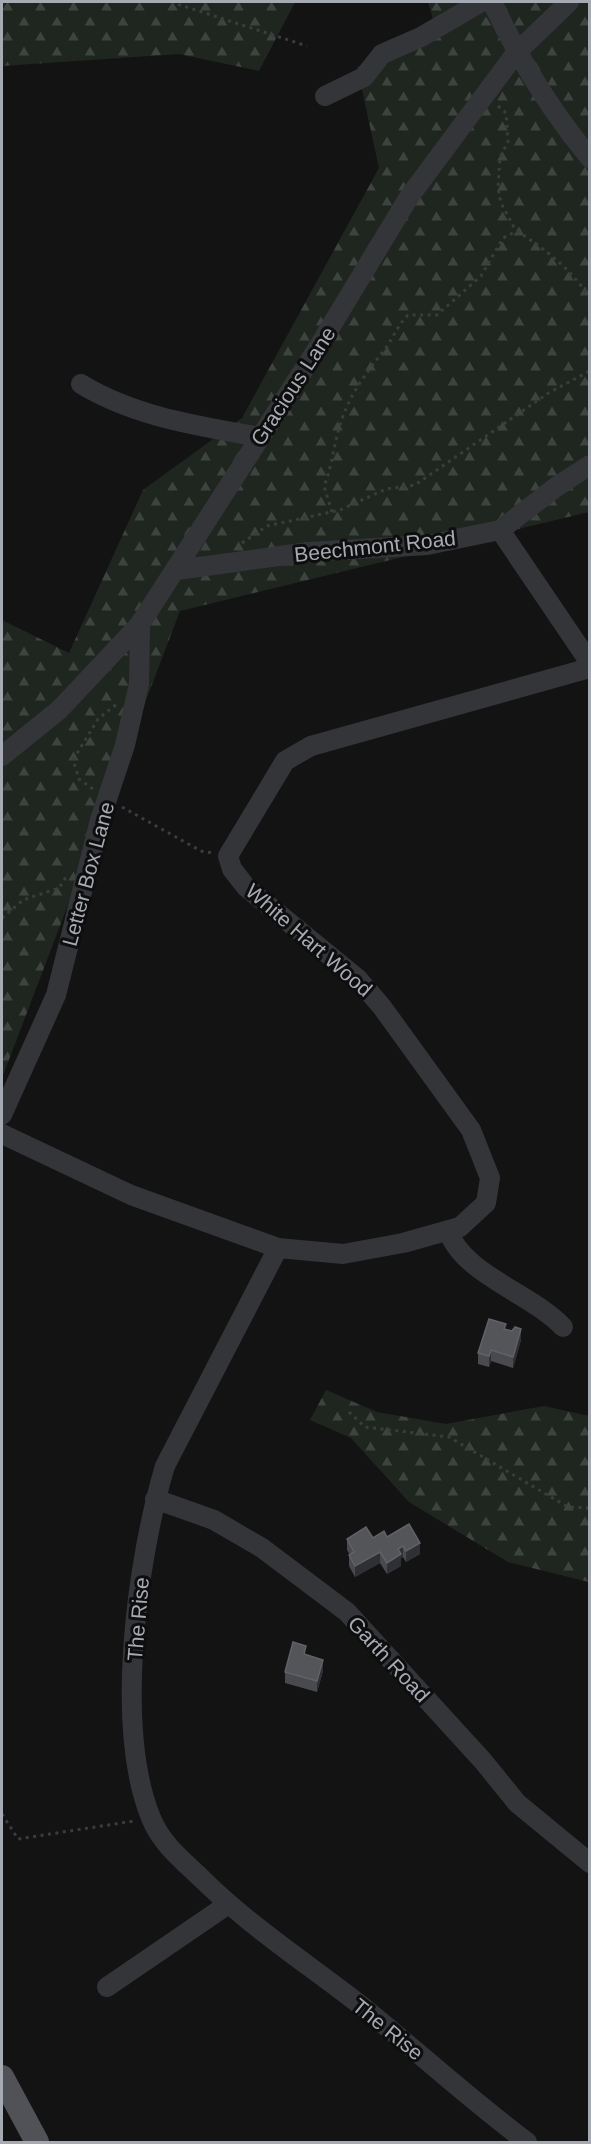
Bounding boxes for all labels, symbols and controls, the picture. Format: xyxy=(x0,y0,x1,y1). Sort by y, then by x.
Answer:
street label: Gracious Lane xyxy=(246,322,340,450)
street label: Beechmont Road xyxy=(293,526,457,566)
street label: Letter Box Lane xyxy=(58,799,118,949)
street label: White Hart Wood xyxy=(241,879,377,1001)
street label: The Rise xyxy=(123,1576,153,1662)
street label: Garth Road xyxy=(344,1611,434,1707)
street label: The Rise xyxy=(348,1994,428,2064)

